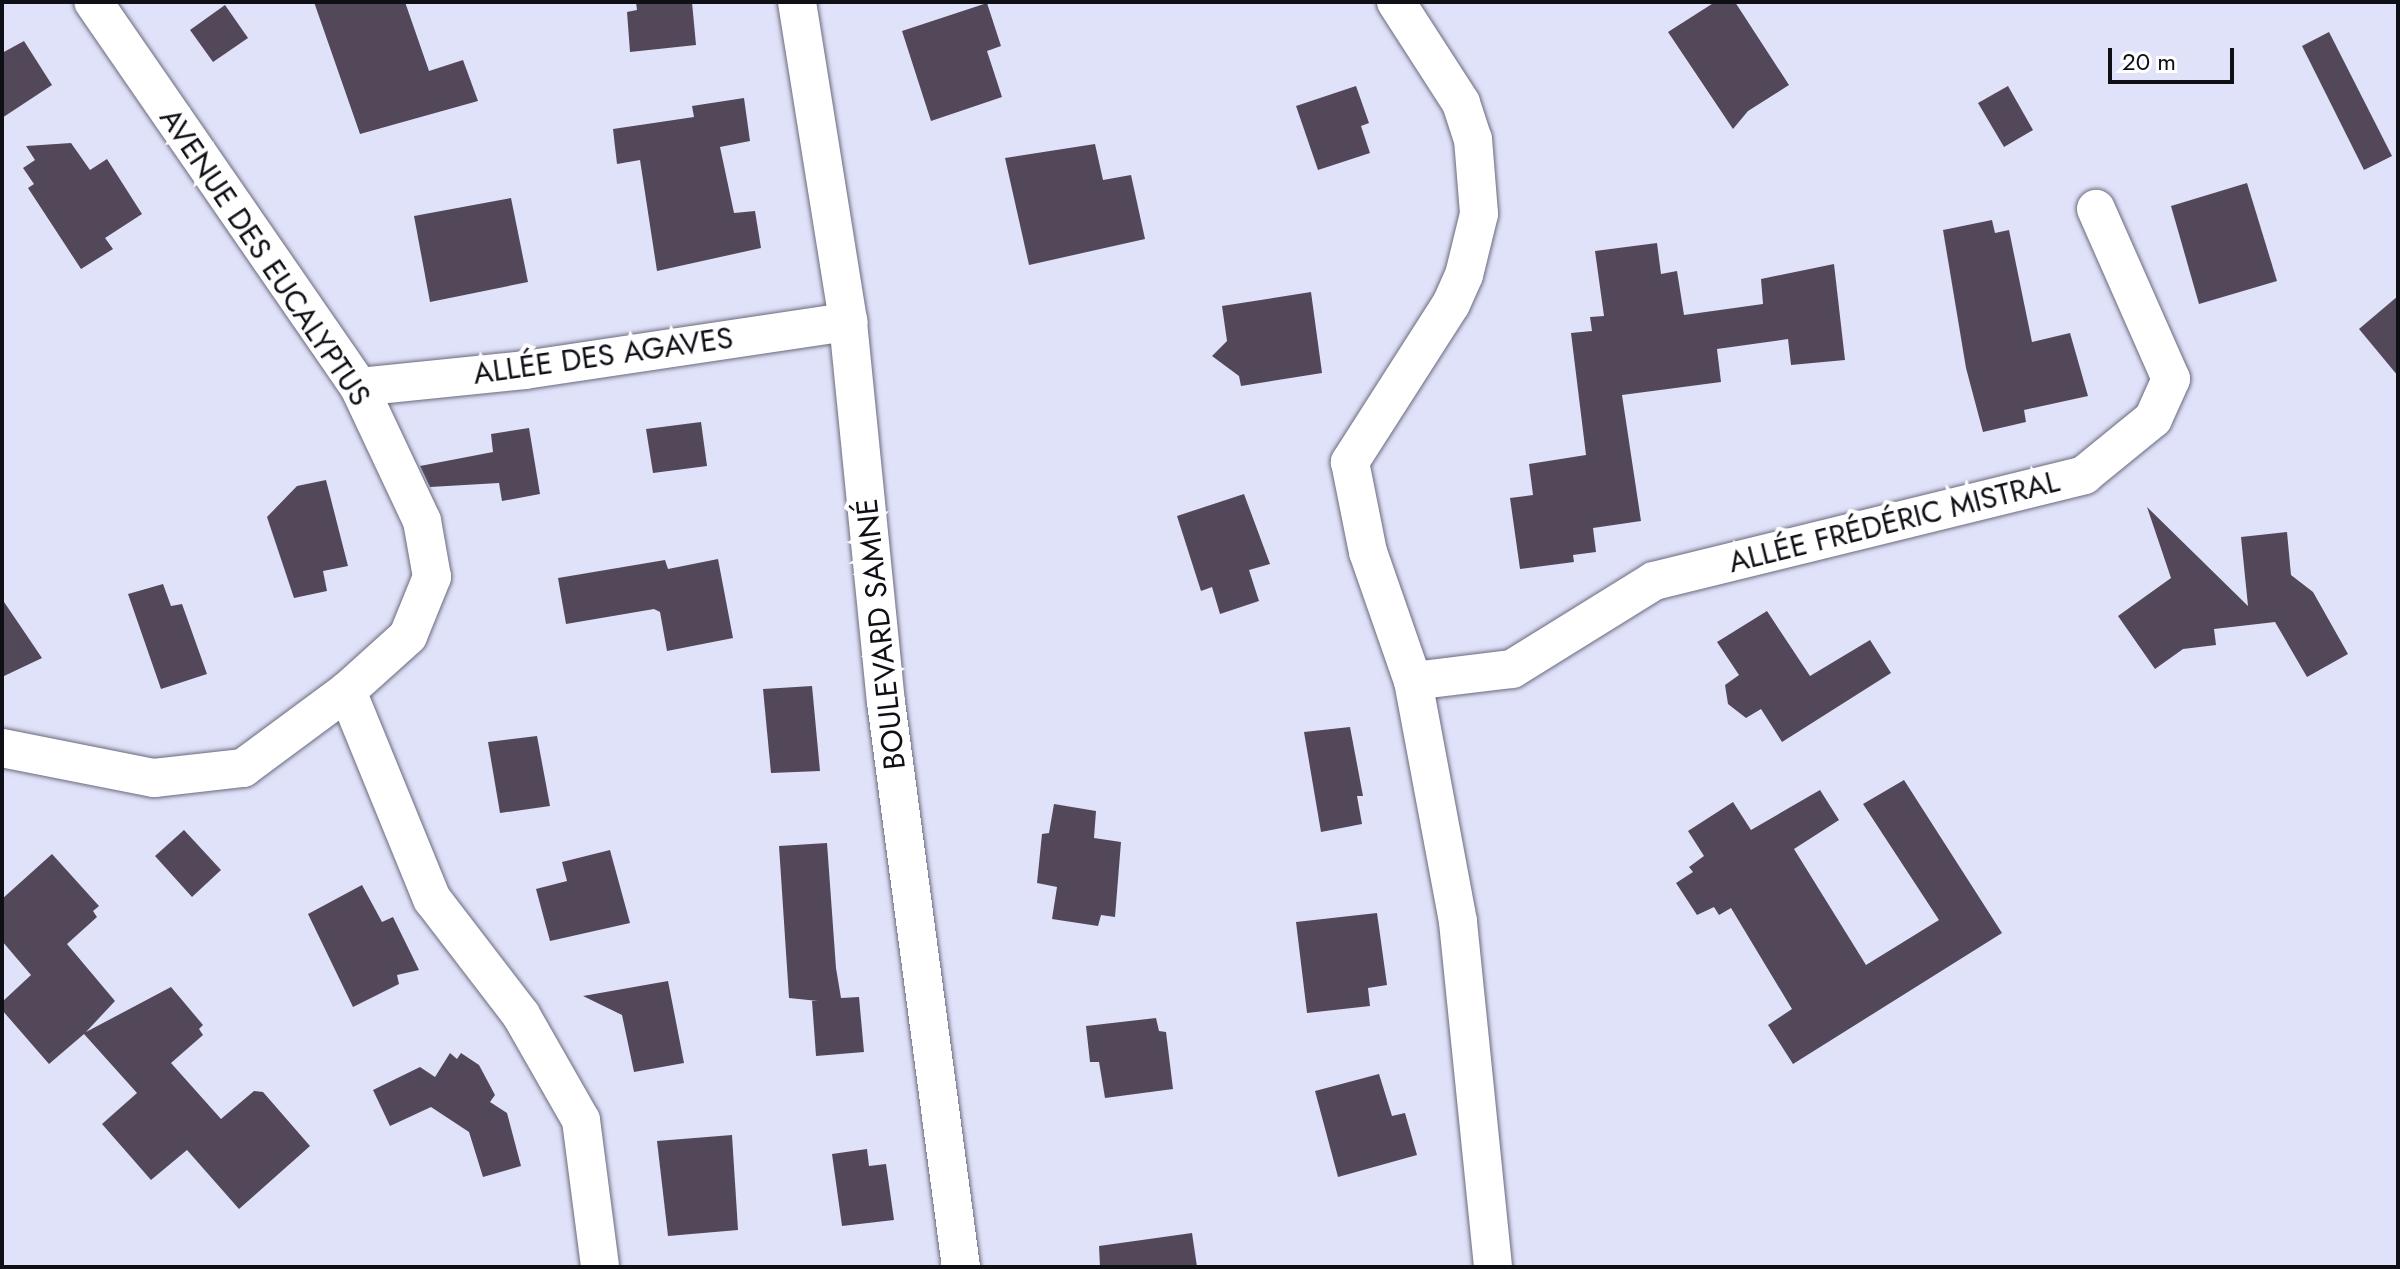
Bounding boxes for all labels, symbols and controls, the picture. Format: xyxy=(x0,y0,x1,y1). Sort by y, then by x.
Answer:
scale bar xyxy=(2112,32,2238,82)
text: 20 m xyxy=(2122,44,2176,79)
street label: AVENUE DES EUCALYPTUS xyxy=(152,101,378,413)
street label: ALLÉE DES AGAVES xyxy=(471,320,735,392)
street label: ALLÉE FRÉDÉRIC MISTRAL xyxy=(1725,463,2063,581)
street label: BOULEVARD SAMNÉ xyxy=(849,497,913,771)

